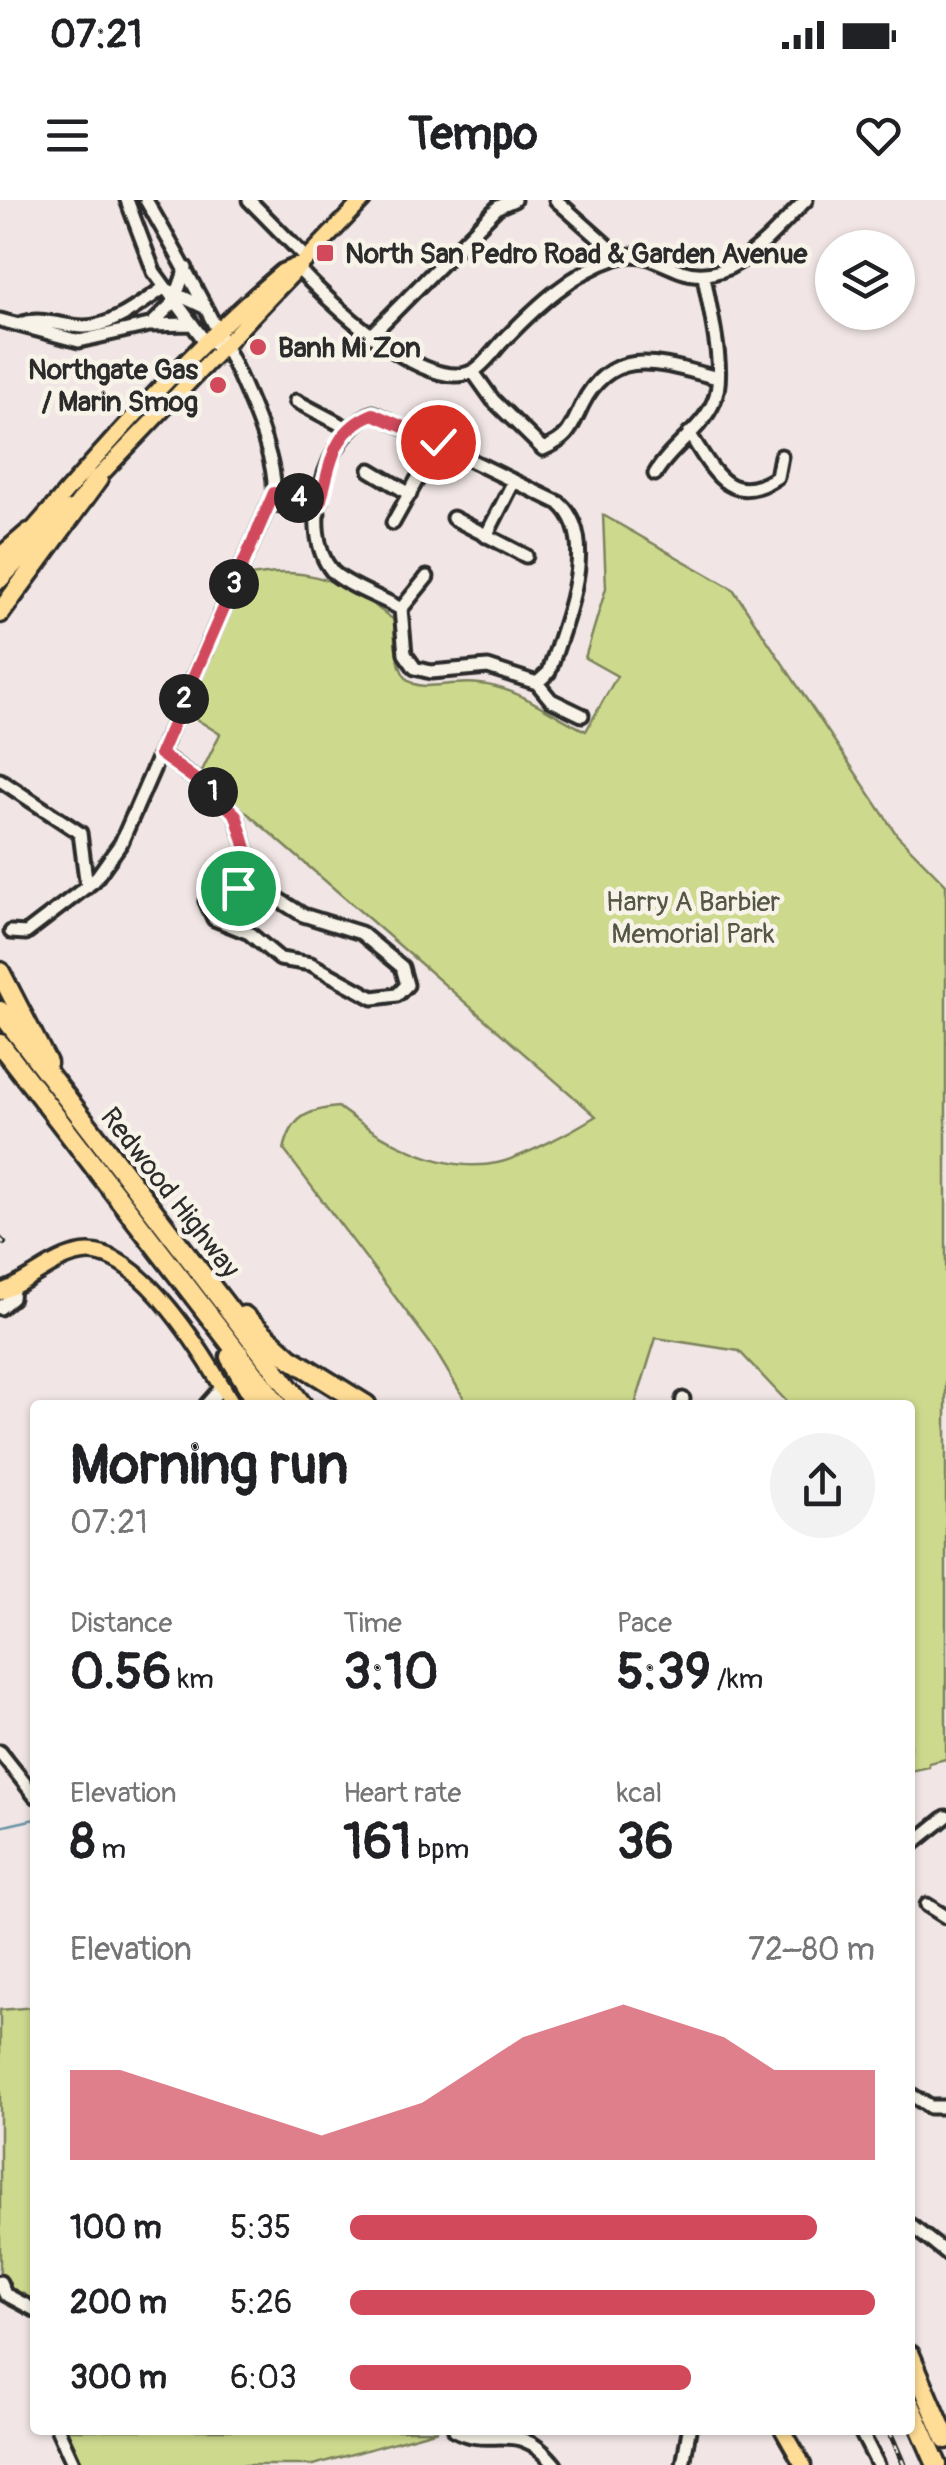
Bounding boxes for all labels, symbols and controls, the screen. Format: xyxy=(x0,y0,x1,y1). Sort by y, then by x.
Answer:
text: 07:21 xyxy=(50,11,142,59)
text: Tempo xyxy=(408,107,538,163)
icon: menu xyxy=(40,108,95,163)
icon: heart xyxy=(851,108,906,163)
map controls xyxy=(815,230,915,330)
button: layers xyxy=(815,230,915,330)
place label: North San Pedro Road & Garden Avenue xyxy=(345,237,809,272)
marker: North San Pedro Road & Garden Avenue xyxy=(314,242,336,264)
place label: Banh Mi Zon xyxy=(278,331,421,366)
marker: Banh Mi Zon xyxy=(247,336,269,358)
place label: Northgate Gas / Marin Smog xyxy=(28,353,198,420)
marker: Northgate Gas / Marin Smog xyxy=(207,374,229,396)
pin xyxy=(396,400,481,485)
icon: check xyxy=(411,415,466,470)
pin: 4 xyxy=(274,473,324,523)
text: 4 xyxy=(291,480,307,515)
pin: 3 xyxy=(209,559,259,609)
text: 3 xyxy=(226,566,242,601)
pin: 2 xyxy=(159,674,209,724)
text: 2 xyxy=(176,681,192,716)
pin: 1 xyxy=(188,767,238,817)
text: 1 xyxy=(208,774,218,809)
pin xyxy=(196,846,281,931)
icon: arrive xyxy=(211,861,266,916)
park label: Harry A Barbier Memorial Park xyxy=(606,885,780,952)
street label: Redwood Highway xyxy=(92,1101,247,1285)
text: Morning run xyxy=(70,1431,348,1500)
button: share xyxy=(770,1433,875,1538)
text: 07:21 xyxy=(70,1503,148,1543)
text: Distance xyxy=(70,1606,172,1641)
text: Time xyxy=(343,1606,402,1641)
text: Pace xyxy=(617,1606,672,1641)
text: 0.56 xyxy=(70,1641,171,1704)
text: 3:10 xyxy=(343,1641,438,1704)
text: 5:39 xyxy=(617,1641,711,1704)
text: km xyxy=(171,1662,214,1697)
text: /km xyxy=(711,1662,763,1697)
text: Elevation xyxy=(70,1776,177,1811)
text: Heart rate xyxy=(343,1776,461,1811)
text: kcal xyxy=(617,1776,662,1811)
text: 8 xyxy=(70,1811,95,1874)
text: 161 xyxy=(343,1811,412,1874)
text: 36 xyxy=(617,1811,674,1874)
text: m xyxy=(95,1832,126,1867)
text: bpm xyxy=(412,1832,469,1867)
text: Elevation xyxy=(70,1930,192,1970)
text: 72–80 m xyxy=(748,1930,875,1970)
text: 100 m xyxy=(70,2208,162,2248)
text: 5:35 xyxy=(230,2208,291,2248)
text: 200 m xyxy=(70,2283,167,2323)
text: 5:26 xyxy=(230,2283,292,2323)
text: 300 m xyxy=(70,2358,167,2398)
text: 6:03 xyxy=(230,2358,297,2398)

